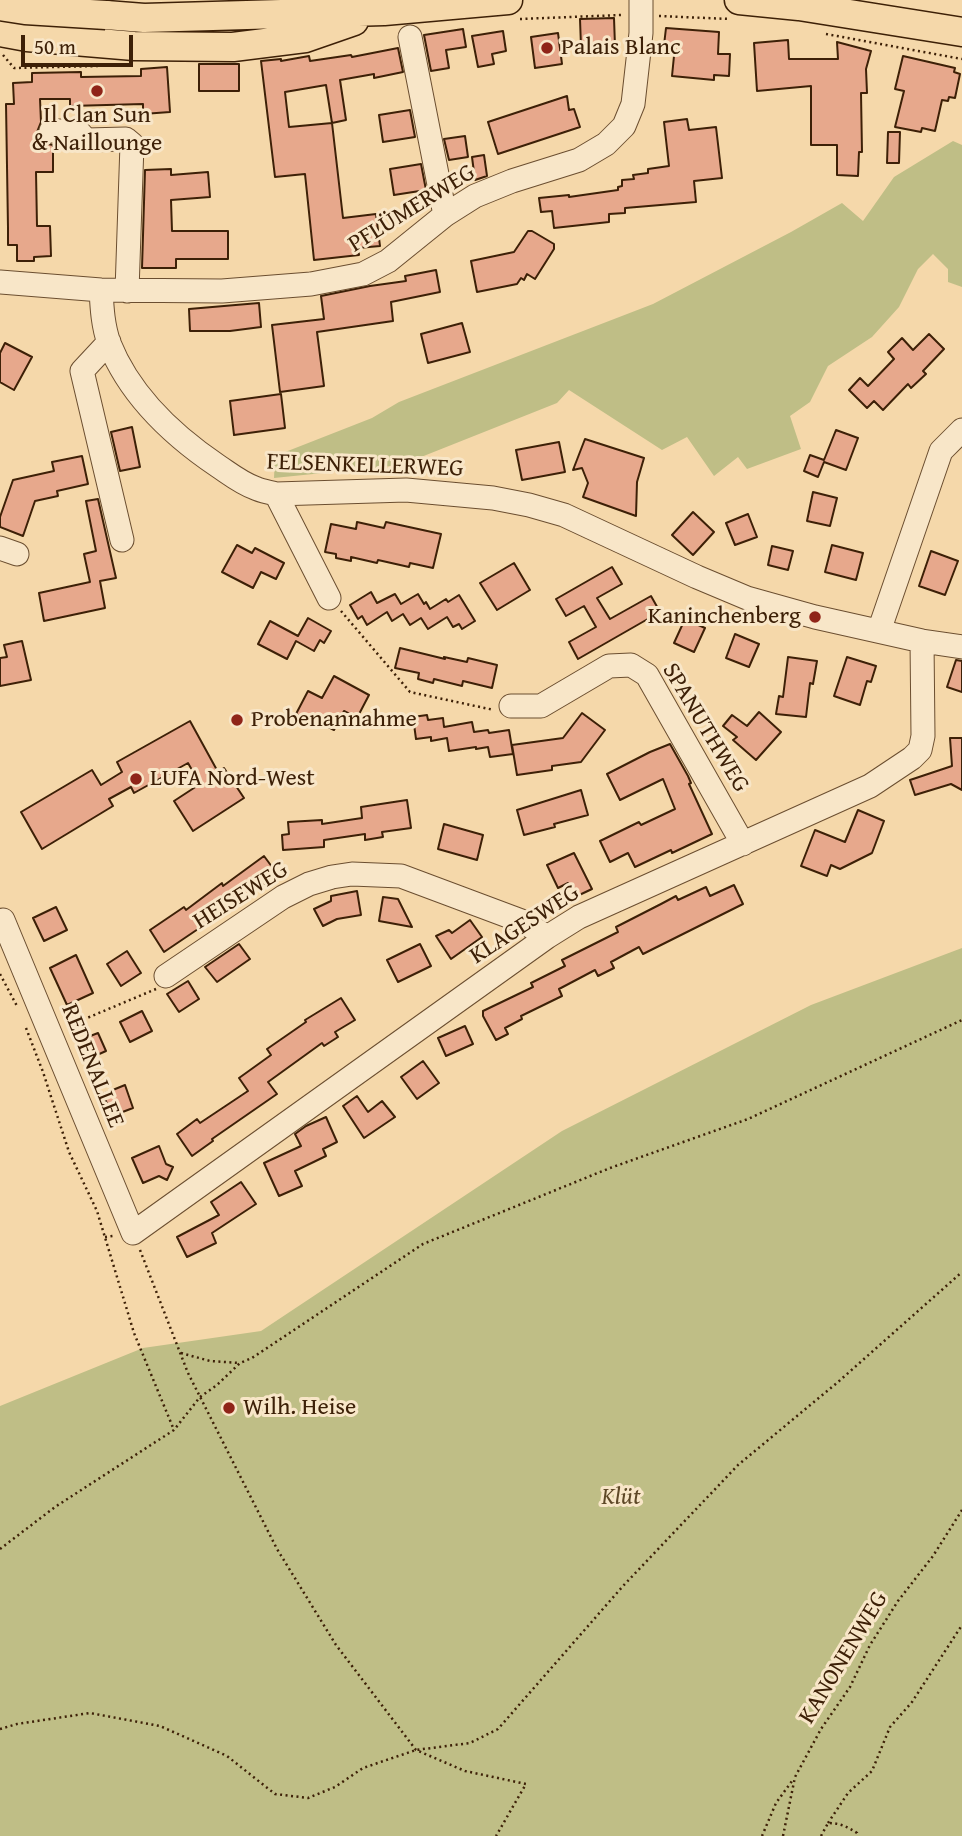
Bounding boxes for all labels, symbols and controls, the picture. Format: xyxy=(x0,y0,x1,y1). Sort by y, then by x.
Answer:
scale bar xyxy=(24,21,136,65)
text: 50 m xyxy=(34,31,76,62)
place label: Palais Blanc xyxy=(561,34,681,62)
marker: Palais Blanc xyxy=(539,40,555,56)
marker: Il Clan Sun & Naillounge xyxy=(89,83,105,99)
place label: Il Clan Sun & Naillounge xyxy=(32,102,162,158)
street label: PFLÜMERWEG xyxy=(343,159,481,259)
street label: FELSENKELLERWEG xyxy=(266,448,464,484)
place label: Kaninchenberg xyxy=(648,603,801,631)
marker: Kaninchenberg xyxy=(807,609,823,625)
street label: SPANUTHWEG xyxy=(655,658,755,798)
place label: Probenannahme xyxy=(251,706,417,734)
marker: Probenannahme xyxy=(229,712,245,728)
place label: LUFA Nord-West xyxy=(150,765,315,793)
marker: LUFA Nord-West xyxy=(128,771,144,787)
street label: HEISEWEG xyxy=(188,856,294,936)
street label: KLAGESWEG xyxy=(465,879,585,971)
street label: REDENALLEE xyxy=(54,1000,130,1132)
place label: Wilh. Heise xyxy=(243,1394,356,1422)
marker: Wilh. Heise xyxy=(221,1400,237,1416)
park label: Klüt xyxy=(601,1484,641,1512)
street label: KANONENWEG xyxy=(793,1587,895,1729)

